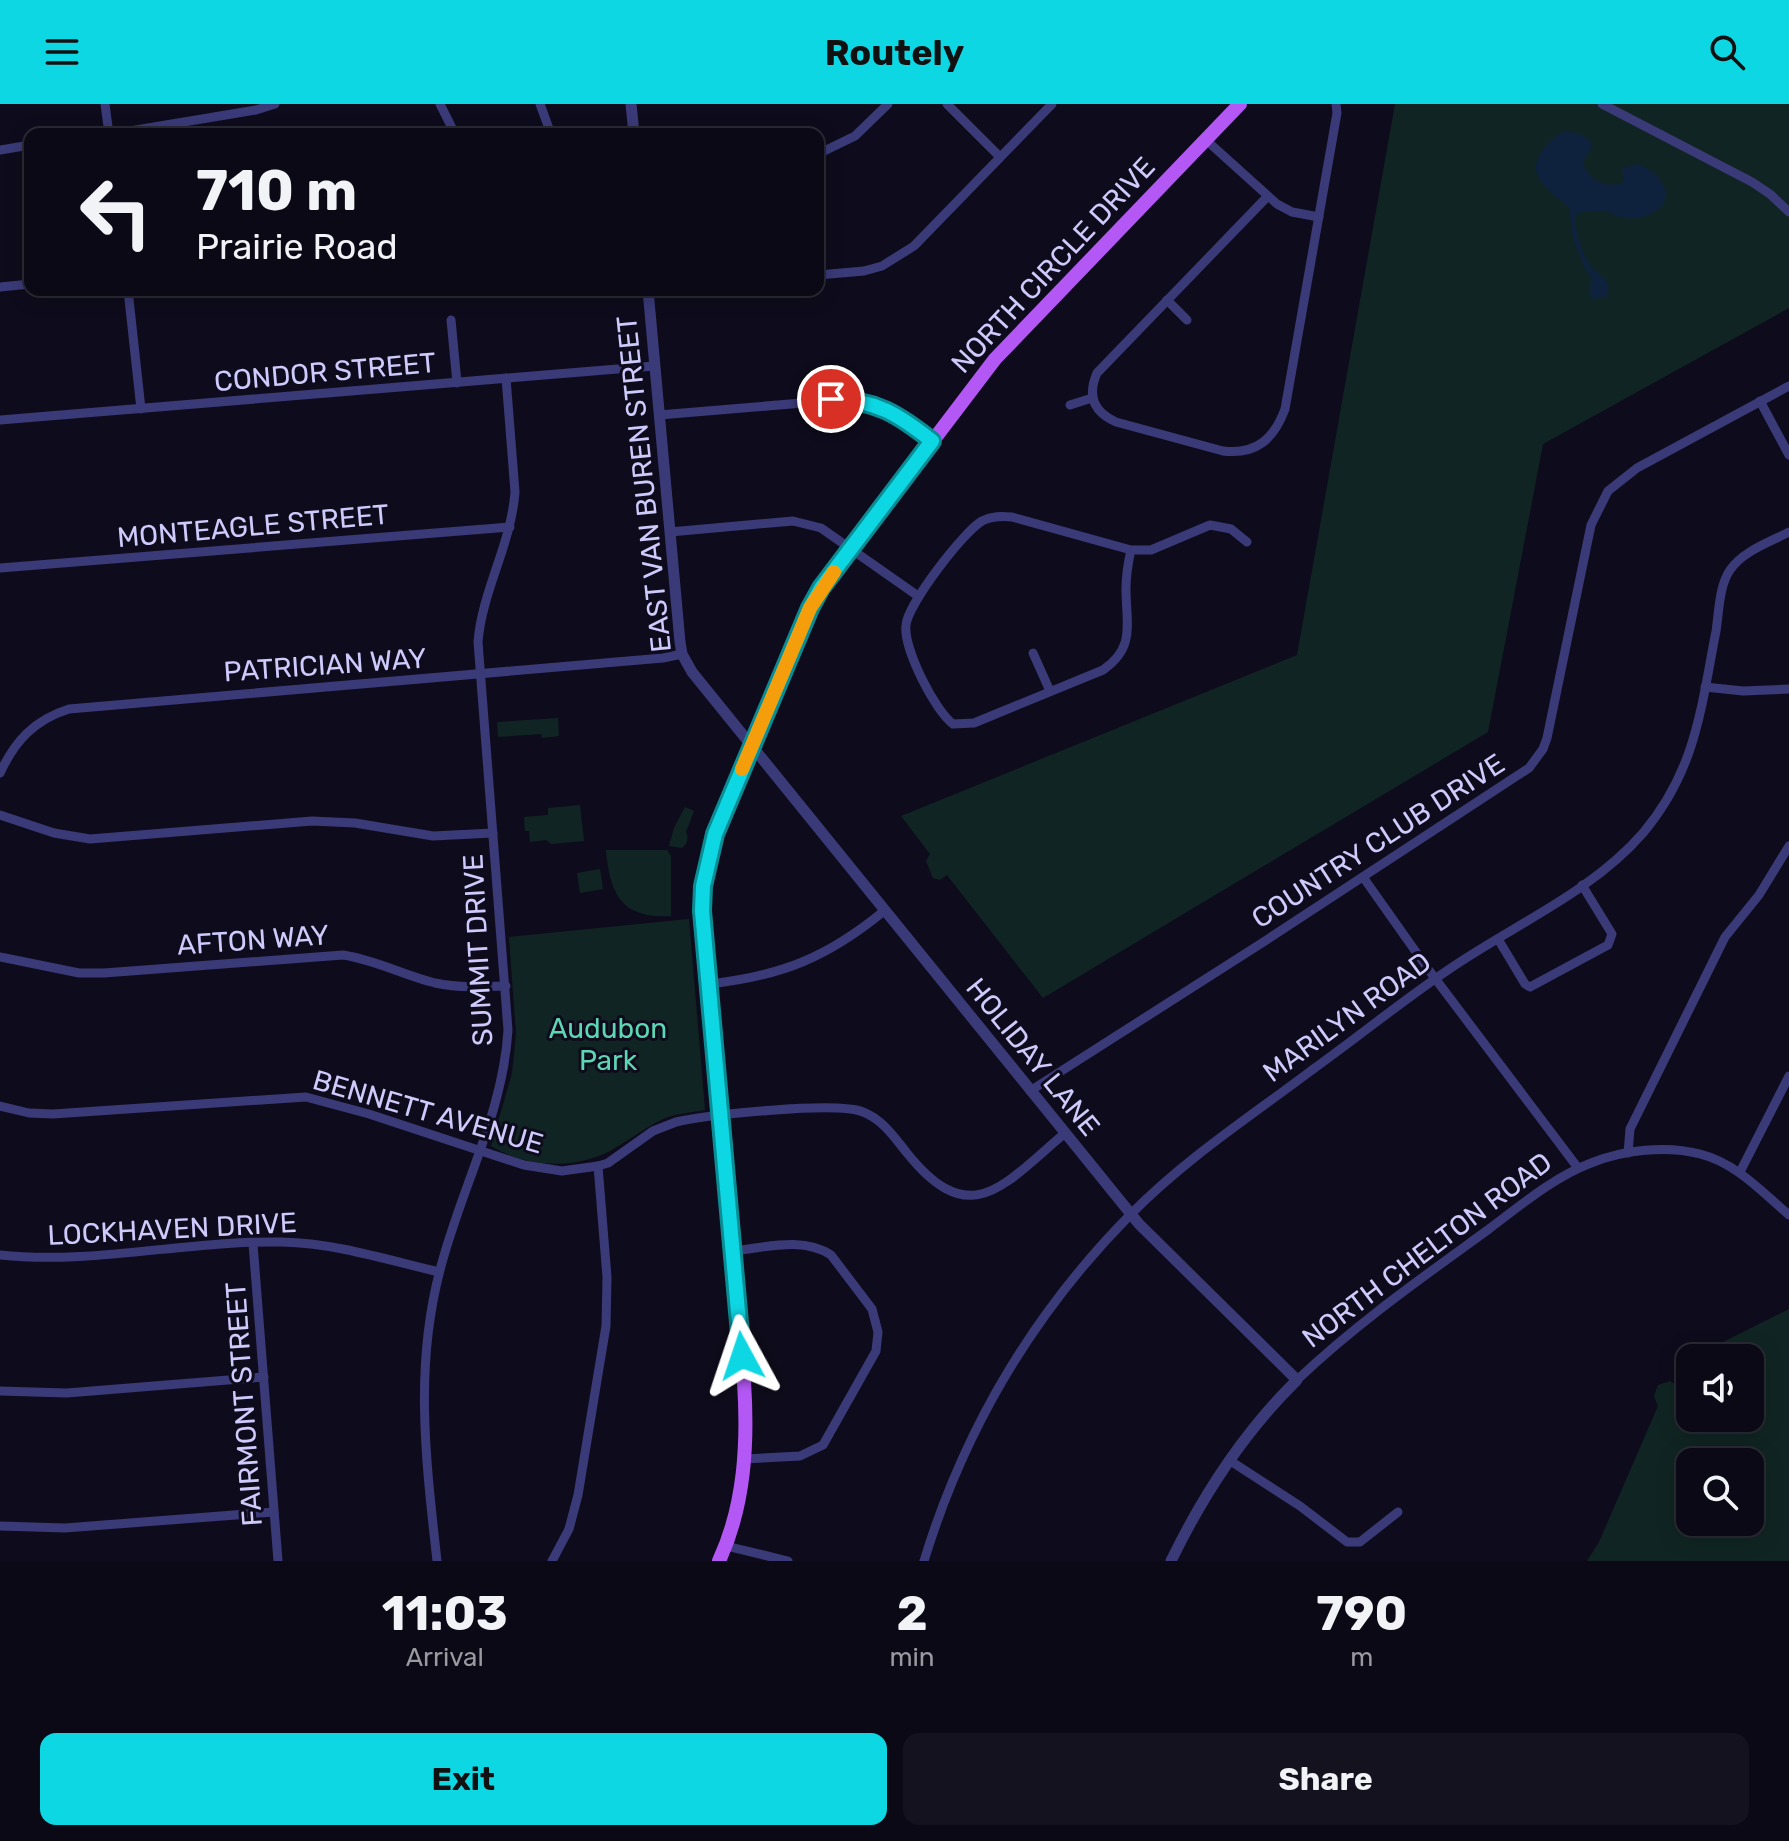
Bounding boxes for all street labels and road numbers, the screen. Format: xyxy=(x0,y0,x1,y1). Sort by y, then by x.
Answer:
street label: NORTH CIRCLE DRIVE xyxy=(944,150,1162,380)
street label: EAST VAN BUREN STREET xyxy=(610,314,678,654)
street label: CONDOR STREET xyxy=(213,346,437,398)
street label: MONTEAGLE STREET xyxy=(116,498,390,554)
street label: PATRICIAN WAY xyxy=(222,641,428,689)
street label: COUNTRY CLUB DRIVE xyxy=(1246,747,1510,935)
street label: SUMMIT DRIVE xyxy=(456,853,500,1047)
street label: AFTON WAY xyxy=(176,918,330,962)
street label: MARILYN ROAD xyxy=(1257,945,1437,1089)
street label: HOLIDAY LANE xyxy=(959,972,1107,1142)
street label: BENNETT AVENUE xyxy=(309,1063,547,1161)
street label: NORTH CHELTON ROAD xyxy=(1296,1145,1558,1355)
street label: LOCKHAVEN DRIVE xyxy=(47,1206,297,1252)
street label: FAIRMONT STREET xyxy=(219,1281,269,1527)

